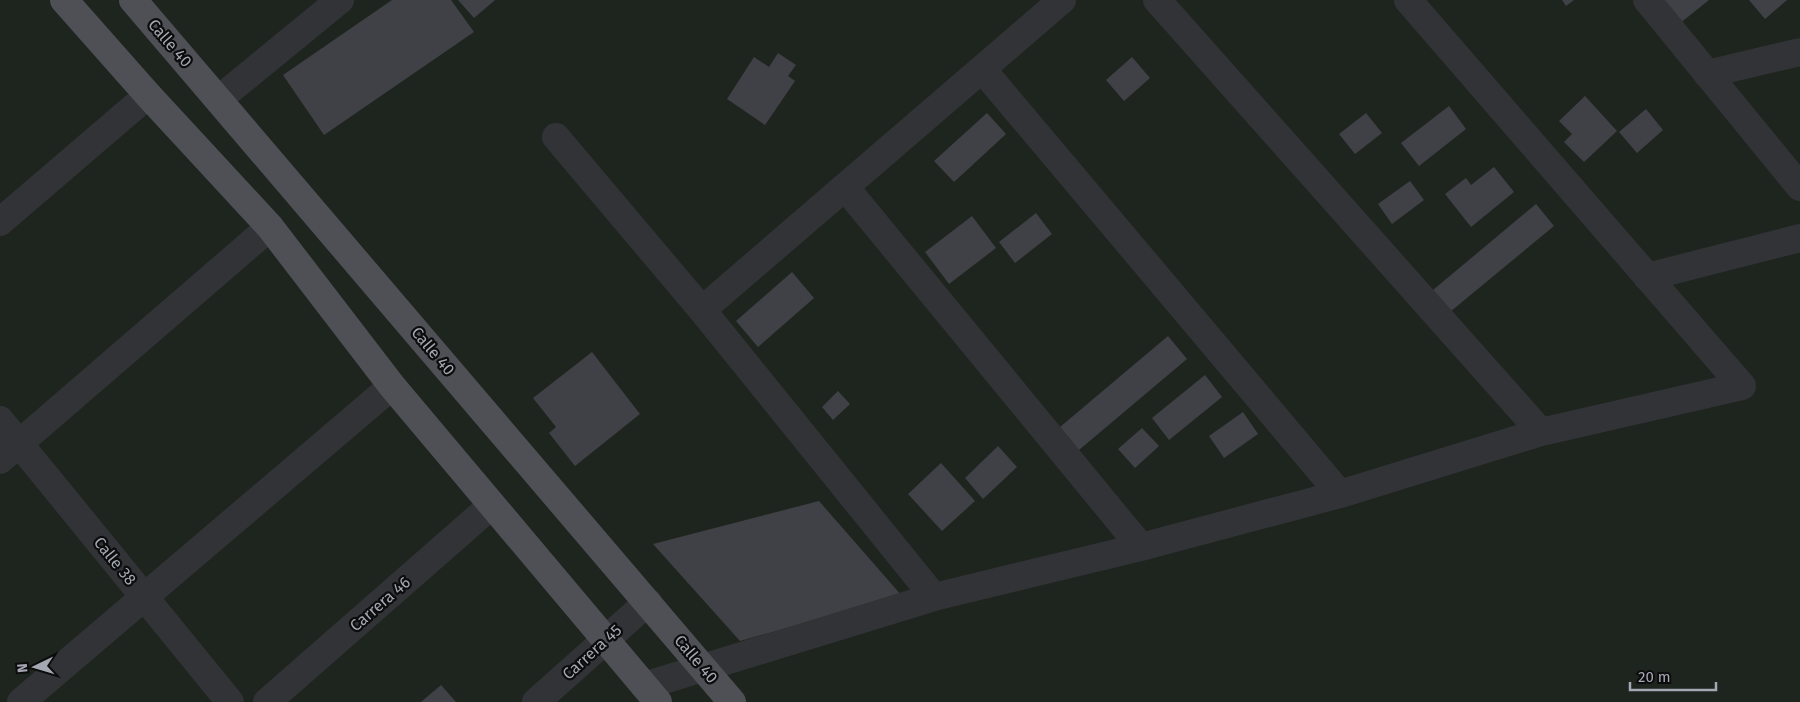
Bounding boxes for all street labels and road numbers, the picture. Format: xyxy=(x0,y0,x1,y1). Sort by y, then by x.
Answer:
street label: Calle 40 xyxy=(144,15,196,71)
street label: Calle 40 xyxy=(407,323,459,379)
street label: Calle 38 xyxy=(90,533,140,589)
street label: Carrera 46 xyxy=(346,573,414,635)
street label: Carrera 45 xyxy=(559,621,625,683)
street label: Calle 40 xyxy=(670,631,722,687)

